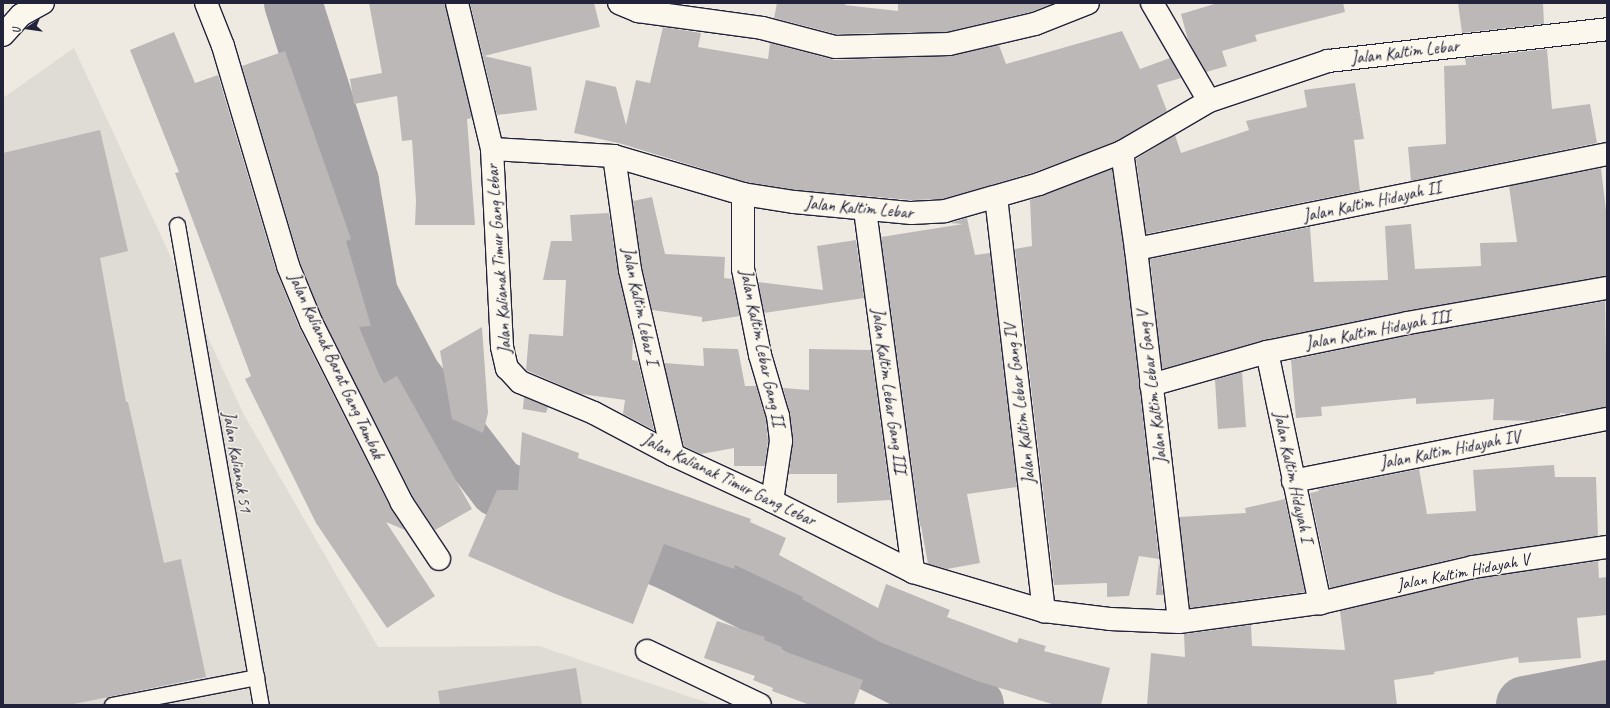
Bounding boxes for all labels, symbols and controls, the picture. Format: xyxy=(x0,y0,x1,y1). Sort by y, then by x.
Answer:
north arrow xyxy=(8,8,48,48)
text: U xyxy=(9,27,24,35)
street label: Jalan Kaltim Lebar xyxy=(1350,35,1460,69)
street label: Jalan Kalianak Timur Gang Lebar xyxy=(482,163,516,355)
street label: Jalan Kaltim Hidayah II xyxy=(1302,178,1442,226)
street label: Jalan Kaltim Lebar xyxy=(805,193,913,223)
street label: Jalan Kaltim Lebar I xyxy=(618,246,662,366)
street label: Jalan Kaltim Lebar Gang II xyxy=(735,268,789,428)
street label: Jalan Kalianak Barat Gang Tambak xyxy=(284,269,388,463)
street label: Jalan Kaltim Hidayah III xyxy=(1304,306,1452,354)
street label: Jalan Kaltim Lebar Gang III xyxy=(867,307,911,475)
street label: Jalan Kaltim Lebar Gang V xyxy=(1133,310,1171,464)
street label: Jalan Kaltim Lebar Gang IV xyxy=(1000,323,1040,485)
street label: Jalan Kalianak 51 xyxy=(218,410,256,514)
street label: Jalan Kaltim Hidayah I xyxy=(1269,410,1317,544)
street label: Jalan Kaltim Hidayah IV xyxy=(1379,427,1521,473)
street label: Jalan Kalianak Timur Gang Lebar xyxy=(639,429,819,531)
street label: Jalan Kaltim Hidayah V xyxy=(1395,549,1531,595)

